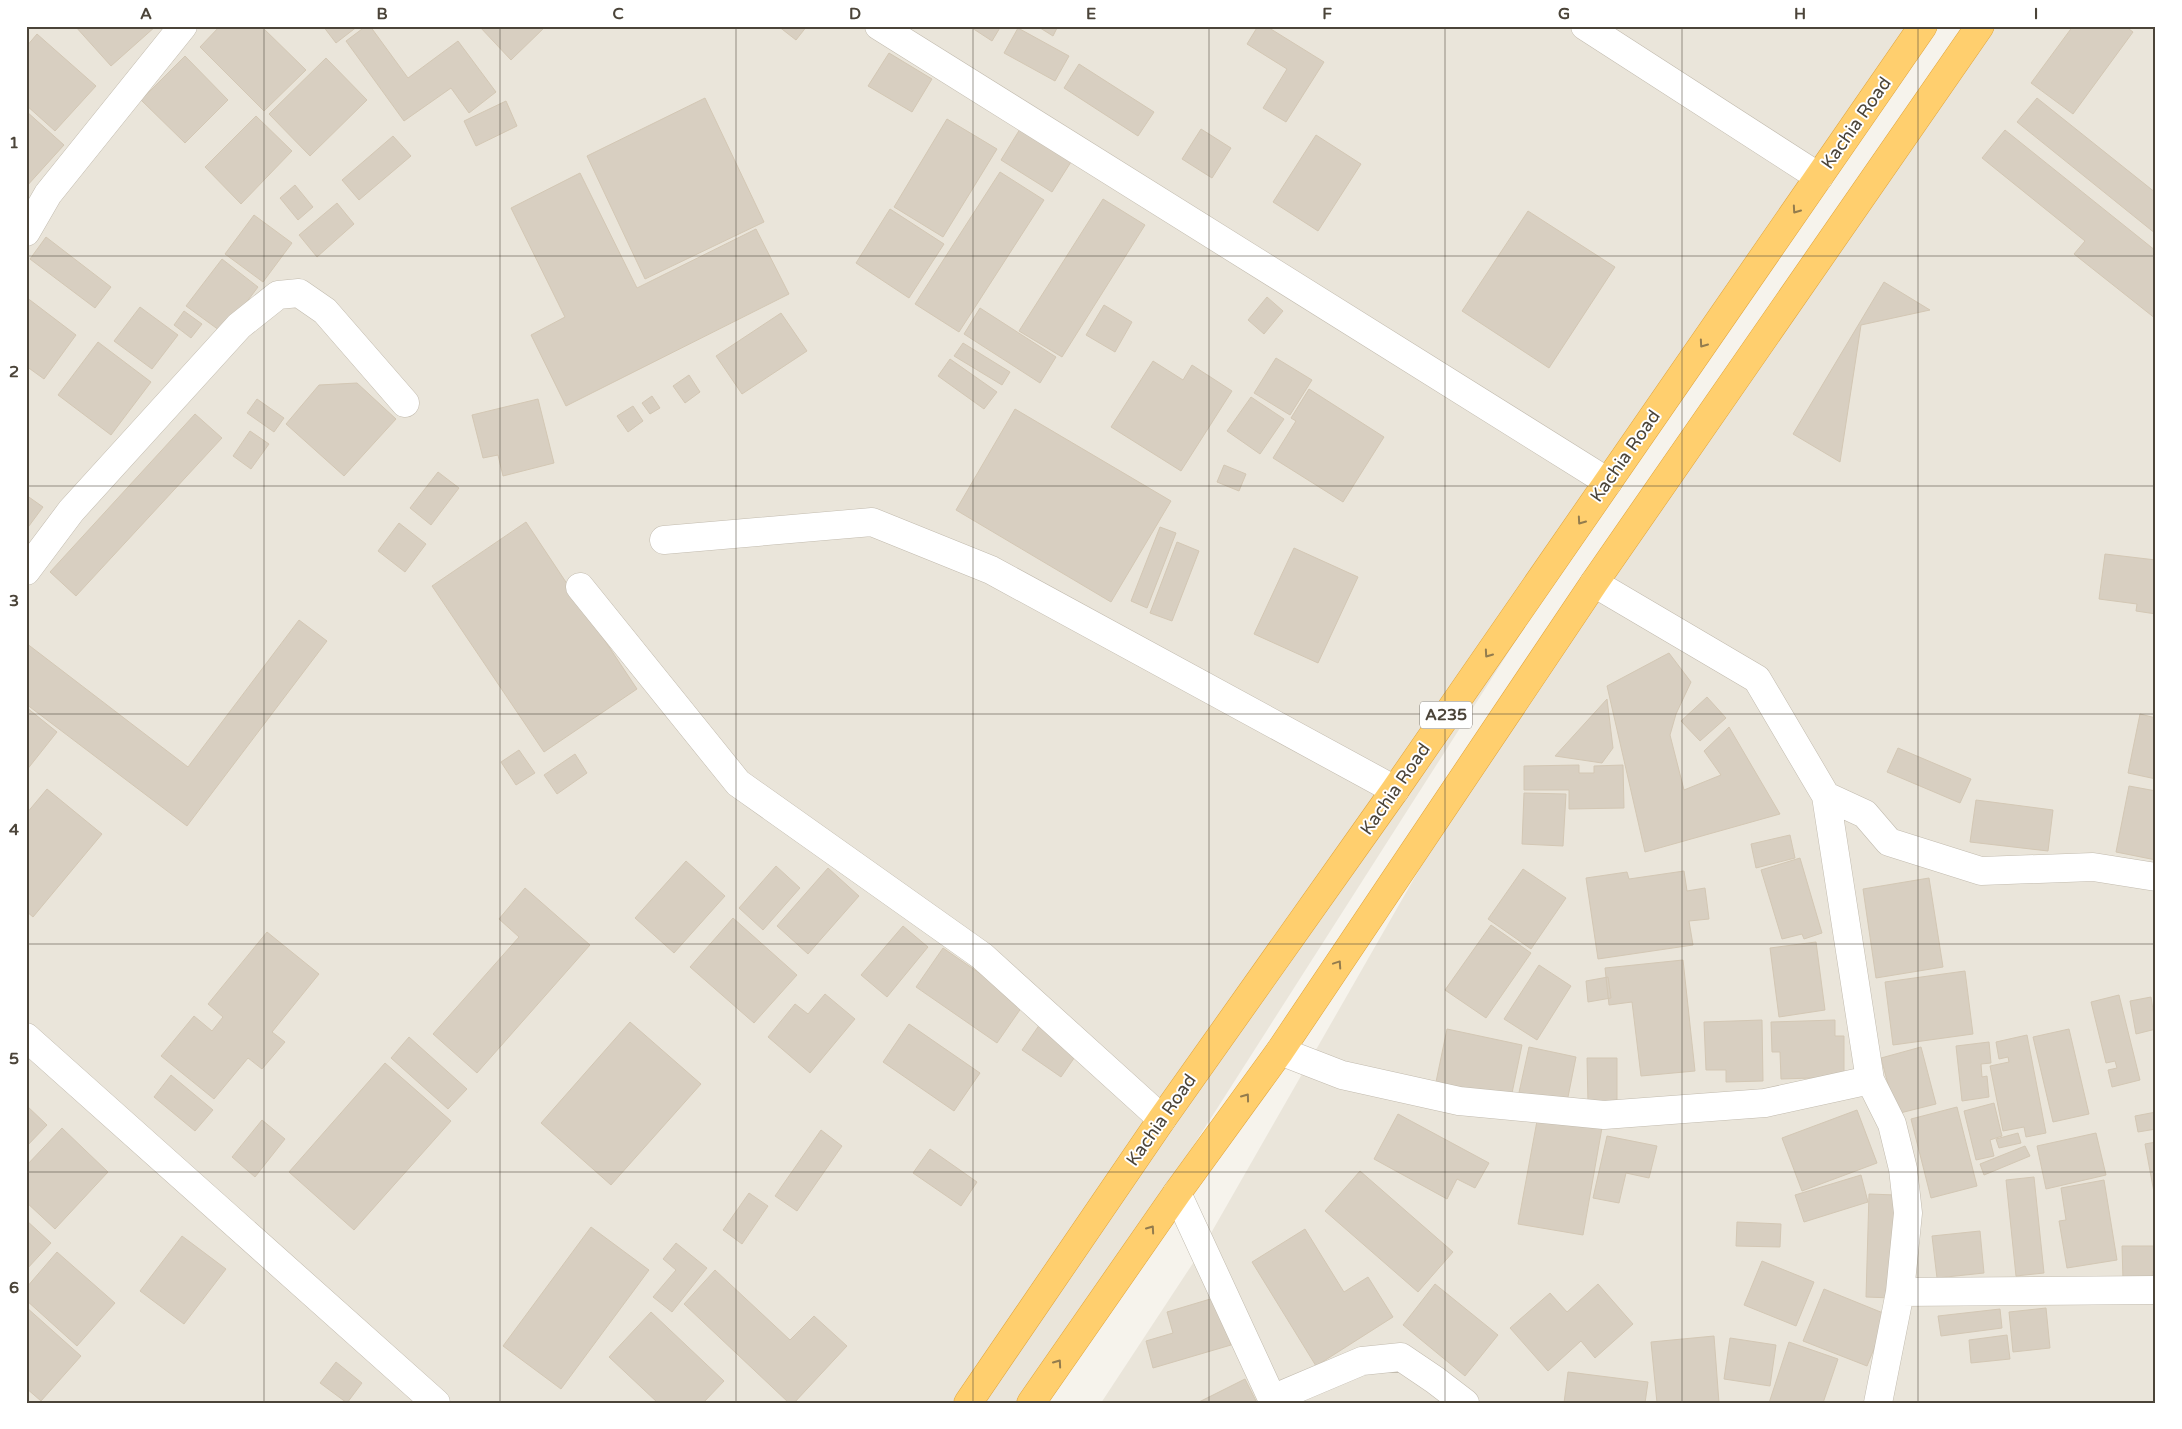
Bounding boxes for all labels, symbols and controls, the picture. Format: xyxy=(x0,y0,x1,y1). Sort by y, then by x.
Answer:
text: A xyxy=(140,4,152,24)
text: B xyxy=(376,4,388,24)
text: C xyxy=(612,4,624,24)
text: D xyxy=(849,4,861,24)
text: E xyxy=(1086,4,1096,24)
text: F xyxy=(1322,4,1332,24)
text: G xyxy=(1558,4,1570,24)
text: H xyxy=(1794,4,1806,24)
text: I xyxy=(2034,4,2038,24)
street label: Kachia Road xyxy=(1816,73,1896,173)
text: 1 xyxy=(9,133,19,153)
one-way arrow xyxy=(1793,205,1802,214)
one-way arrow xyxy=(1700,338,1709,348)
text: 2 xyxy=(9,362,19,382)
street label: Kachia Road xyxy=(1585,406,1665,506)
one-way arrow xyxy=(1578,515,1587,525)
text: 3 xyxy=(9,591,19,611)
one-way arrow xyxy=(1485,649,1494,658)
road number: A235 xyxy=(1420,702,1472,728)
street label: Kachia Road xyxy=(1355,739,1435,839)
text: 4 xyxy=(9,820,19,840)
one-way arrow xyxy=(1332,960,1342,969)
text: 5 xyxy=(9,1049,19,1069)
street label: Kachia Road xyxy=(1121,1070,1201,1170)
one-way arrow xyxy=(1240,1093,1249,1103)
one-way arrow xyxy=(1145,1226,1154,1235)
text: 6 xyxy=(9,1278,19,1298)
one-way arrow xyxy=(1052,1359,1061,1369)

